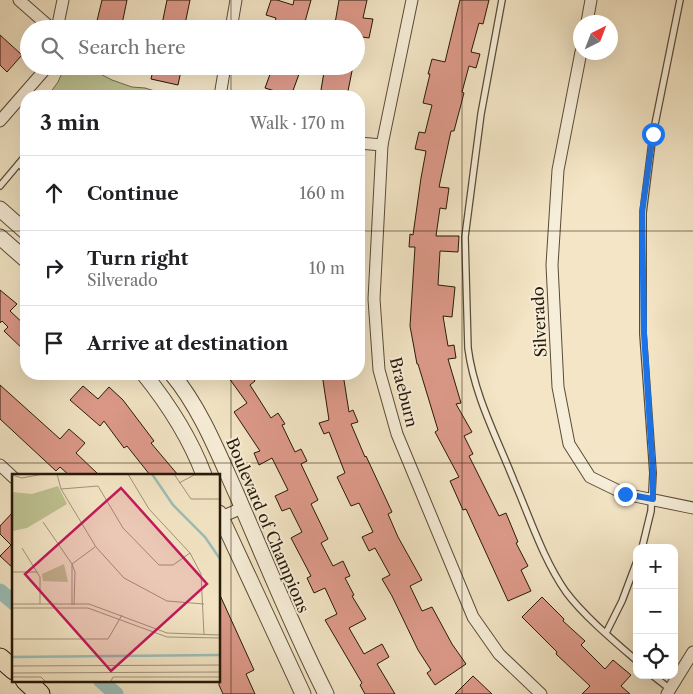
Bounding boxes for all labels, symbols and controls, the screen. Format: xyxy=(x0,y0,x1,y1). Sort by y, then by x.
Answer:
north arrow xyxy=(573,15,618,60)
search box xyxy=(20,20,365,75)
icon: search xyxy=(38,34,66,62)
text: Search here xyxy=(78,36,186,59)
text: 3 min xyxy=(40,110,100,135)
text: Walk · 170 m xyxy=(250,113,345,133)
route start xyxy=(642,123,665,146)
icon: ahead xyxy=(40,179,68,207)
text: Continue xyxy=(87,182,179,205)
text: 160 m xyxy=(300,183,345,203)
text: Turn right xyxy=(87,247,188,270)
icon: right xyxy=(40,254,68,282)
text: 10 m xyxy=(309,258,345,278)
text: Silverado xyxy=(87,270,158,290)
street label: Silverado xyxy=(527,286,551,358)
icon: arrive xyxy=(40,329,68,357)
text: Arrive at destination xyxy=(87,332,288,355)
street label: Braeburn xyxy=(386,355,422,429)
street label: Boulevard of Champions xyxy=(222,434,314,616)
inset map xyxy=(12,474,220,682)
route end xyxy=(614,483,637,506)
map controls xyxy=(633,544,678,679)
button: + xyxy=(633,544,678,589)
button: − xyxy=(633,589,678,634)
button: locate xyxy=(633,634,678,679)

